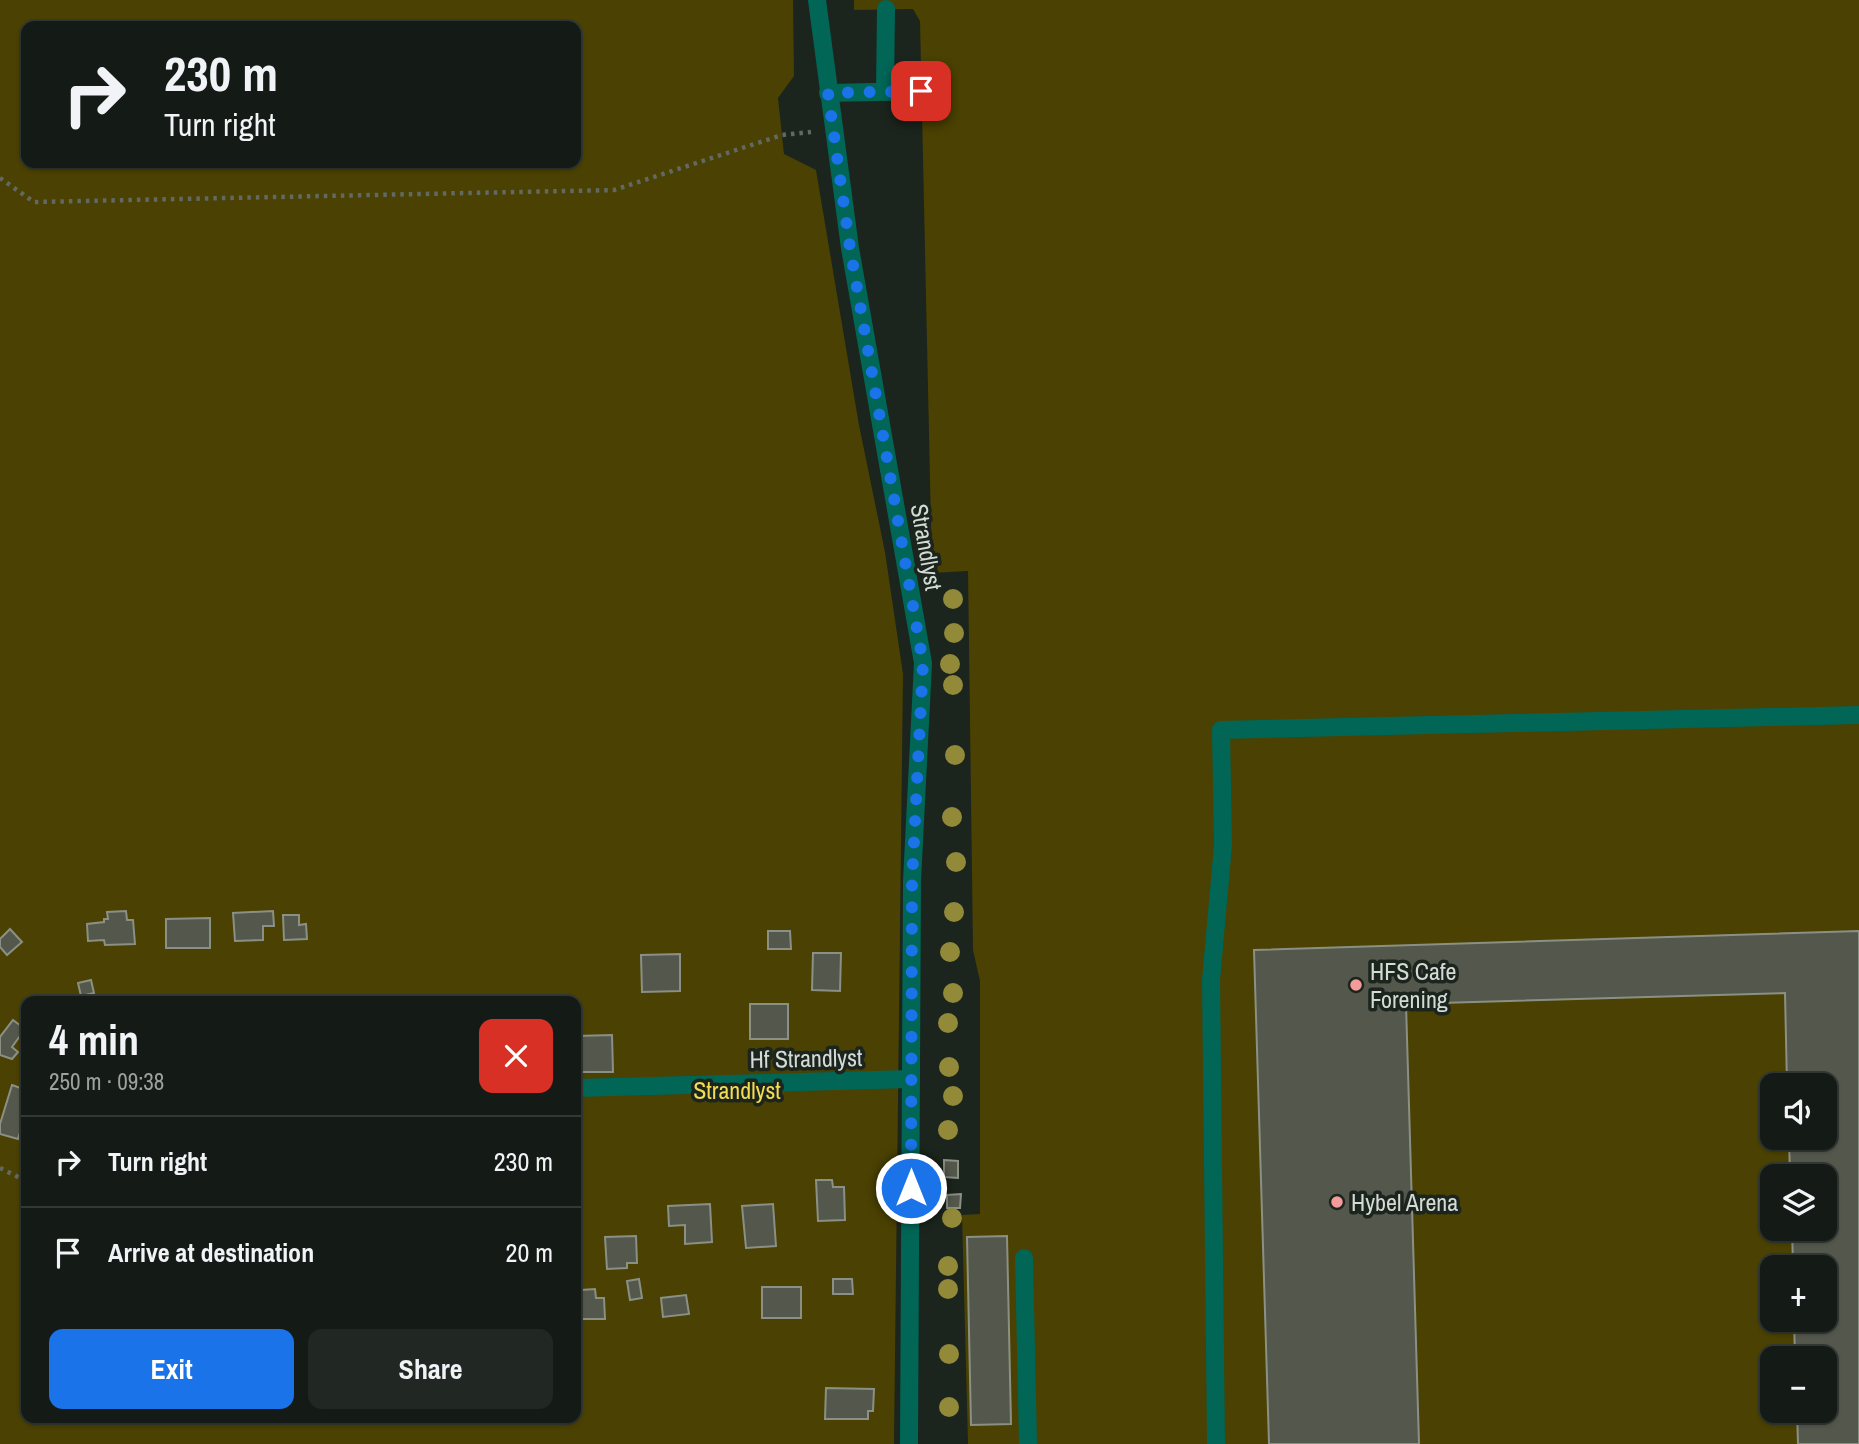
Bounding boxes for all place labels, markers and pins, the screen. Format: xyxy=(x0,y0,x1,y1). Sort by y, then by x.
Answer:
pin xyxy=(891,61,951,121)
place label: HFS Cafe Forening xyxy=(1370,955,1456,1015)
marker: HFS Cafe Forening xyxy=(1348,977,1364,993)
place label: Hybel Arena xyxy=(1351,1186,1458,1218)
marker: Hybel Arena xyxy=(1329,1194,1345,1210)

